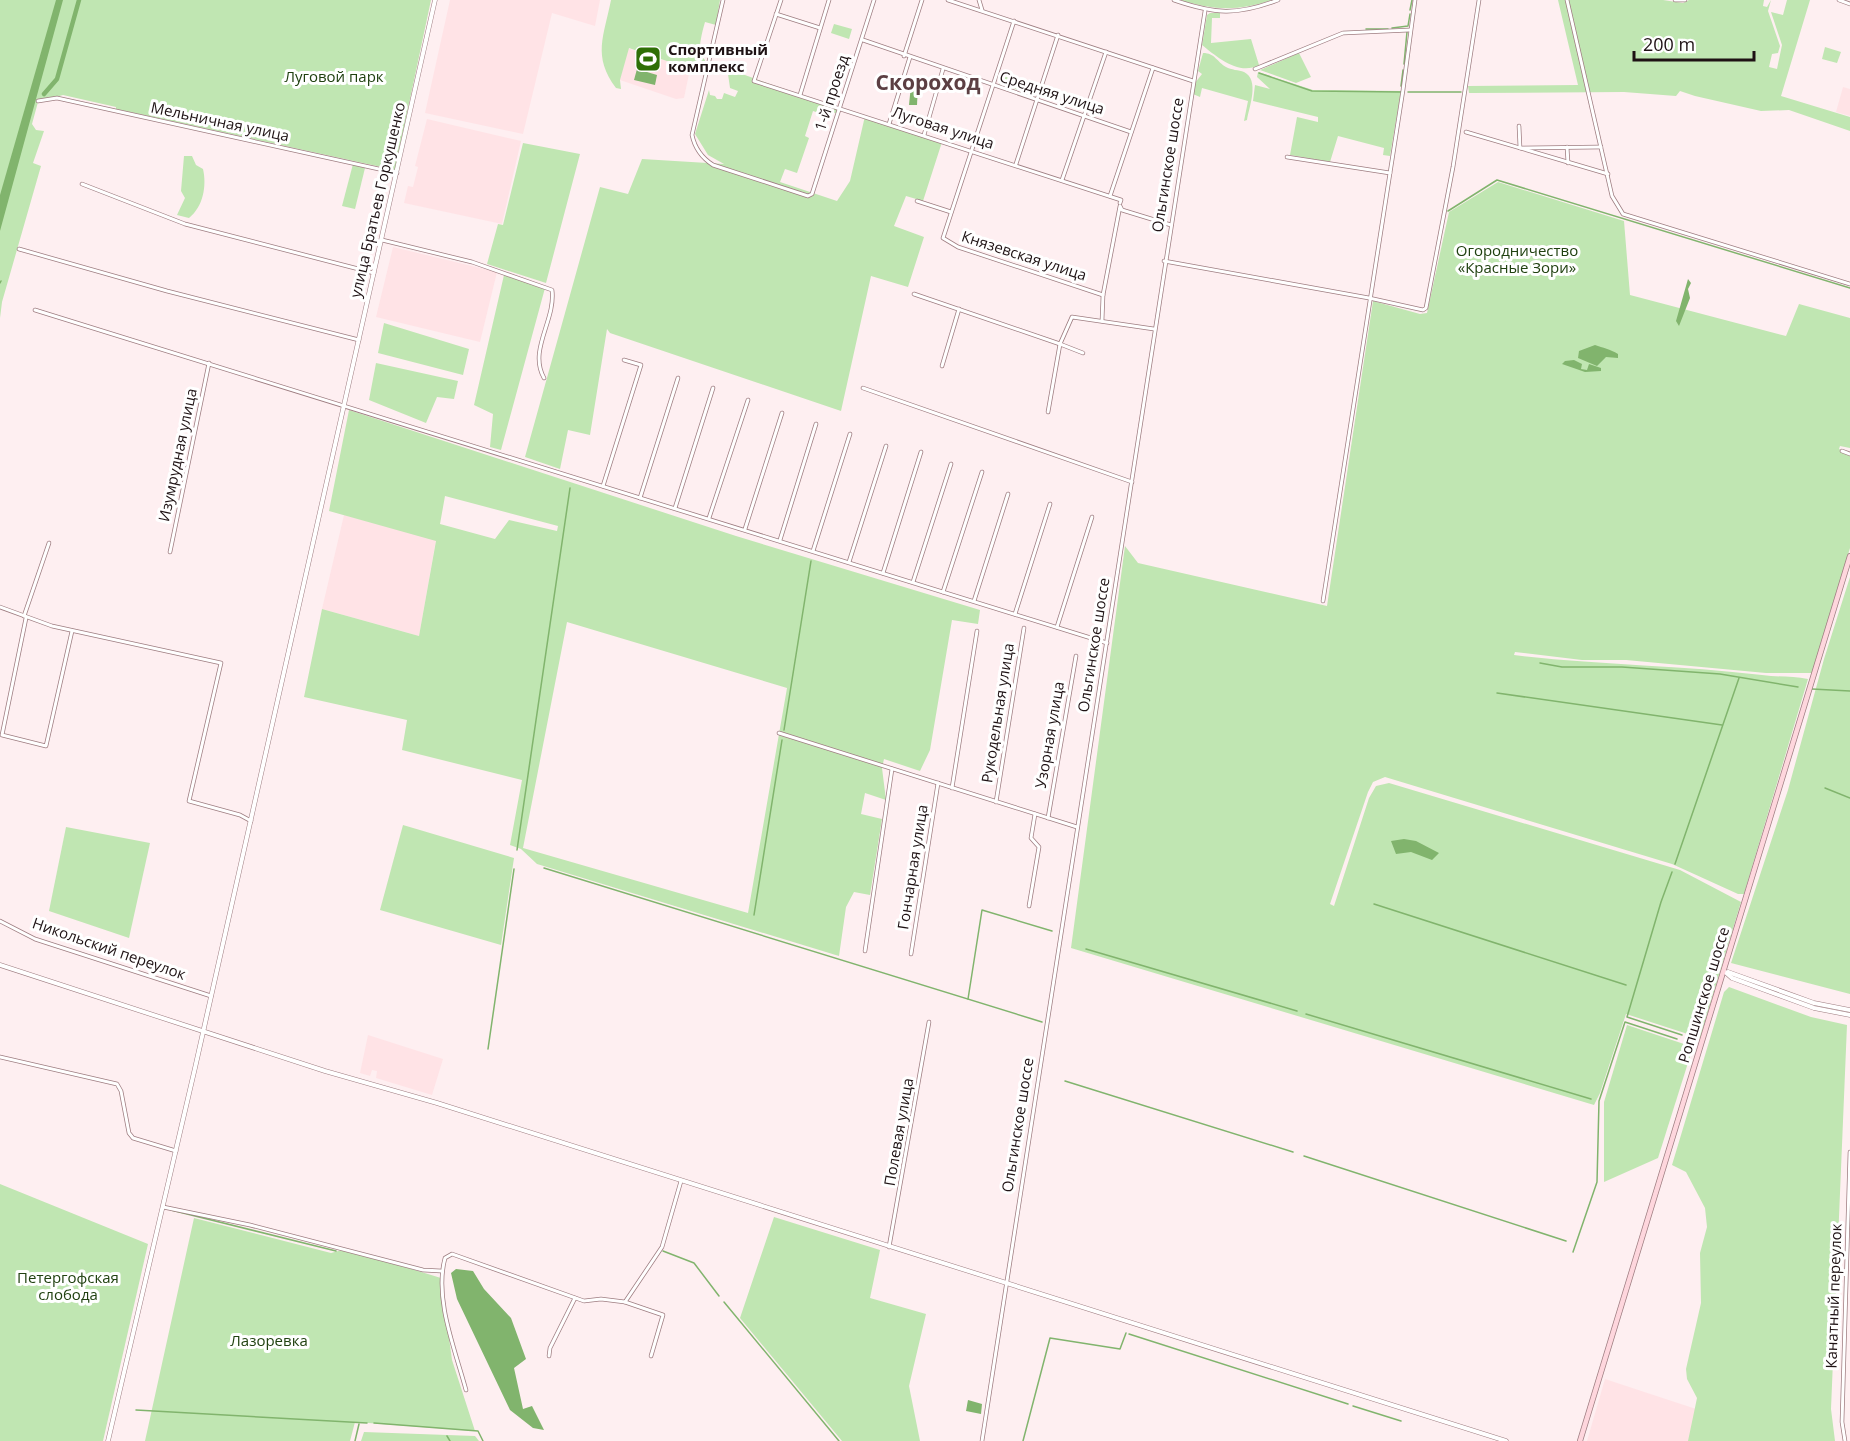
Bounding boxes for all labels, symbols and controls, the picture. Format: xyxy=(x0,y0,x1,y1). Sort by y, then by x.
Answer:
scale bar xyxy=(1634,24,1754,62)
text: 200 m xyxy=(1643,32,1695,56)
place label: Спортивный комплекс xyxy=(668,39,768,76)
sports icon: Спортивный комплекс xyxy=(633,44,663,74)
street label: 1-й проезд xyxy=(809,52,853,133)
park label: Луговой парк xyxy=(284,66,384,86)
street label: Средняя улица xyxy=(997,66,1107,118)
district label: Скороход xyxy=(876,68,980,96)
street label: Ольгинское шоссе xyxy=(1146,96,1188,234)
street label: Мельничная улица xyxy=(149,97,291,145)
street label: улица Братьев Горкушенко xyxy=(345,100,409,300)
street label: Луговая улица xyxy=(890,101,997,153)
street label: Князевская улица xyxy=(959,225,1089,285)
park label: Огородничество «Красные Зори» xyxy=(1456,240,1578,277)
street label: Изумрудная улица xyxy=(153,386,201,523)
street label: Ольгинское шоссе xyxy=(1072,576,1114,714)
street label: Рукодельная улица xyxy=(976,642,1018,784)
street label: Узорная улица xyxy=(1030,680,1068,790)
street label: Гончарная улица xyxy=(892,803,932,931)
street label: Никольский переулок xyxy=(30,912,189,984)
street label: Ропшинское шоссе xyxy=(1673,924,1733,1065)
street label: Ольгинское шоссе xyxy=(996,1056,1038,1194)
street label: Полевая улица xyxy=(879,1076,917,1187)
street label: Канатный переулок xyxy=(1820,1223,1846,1369)
park label: Петергофская слобода xyxy=(17,1267,119,1304)
park label: Лазоревка xyxy=(230,1330,308,1350)

